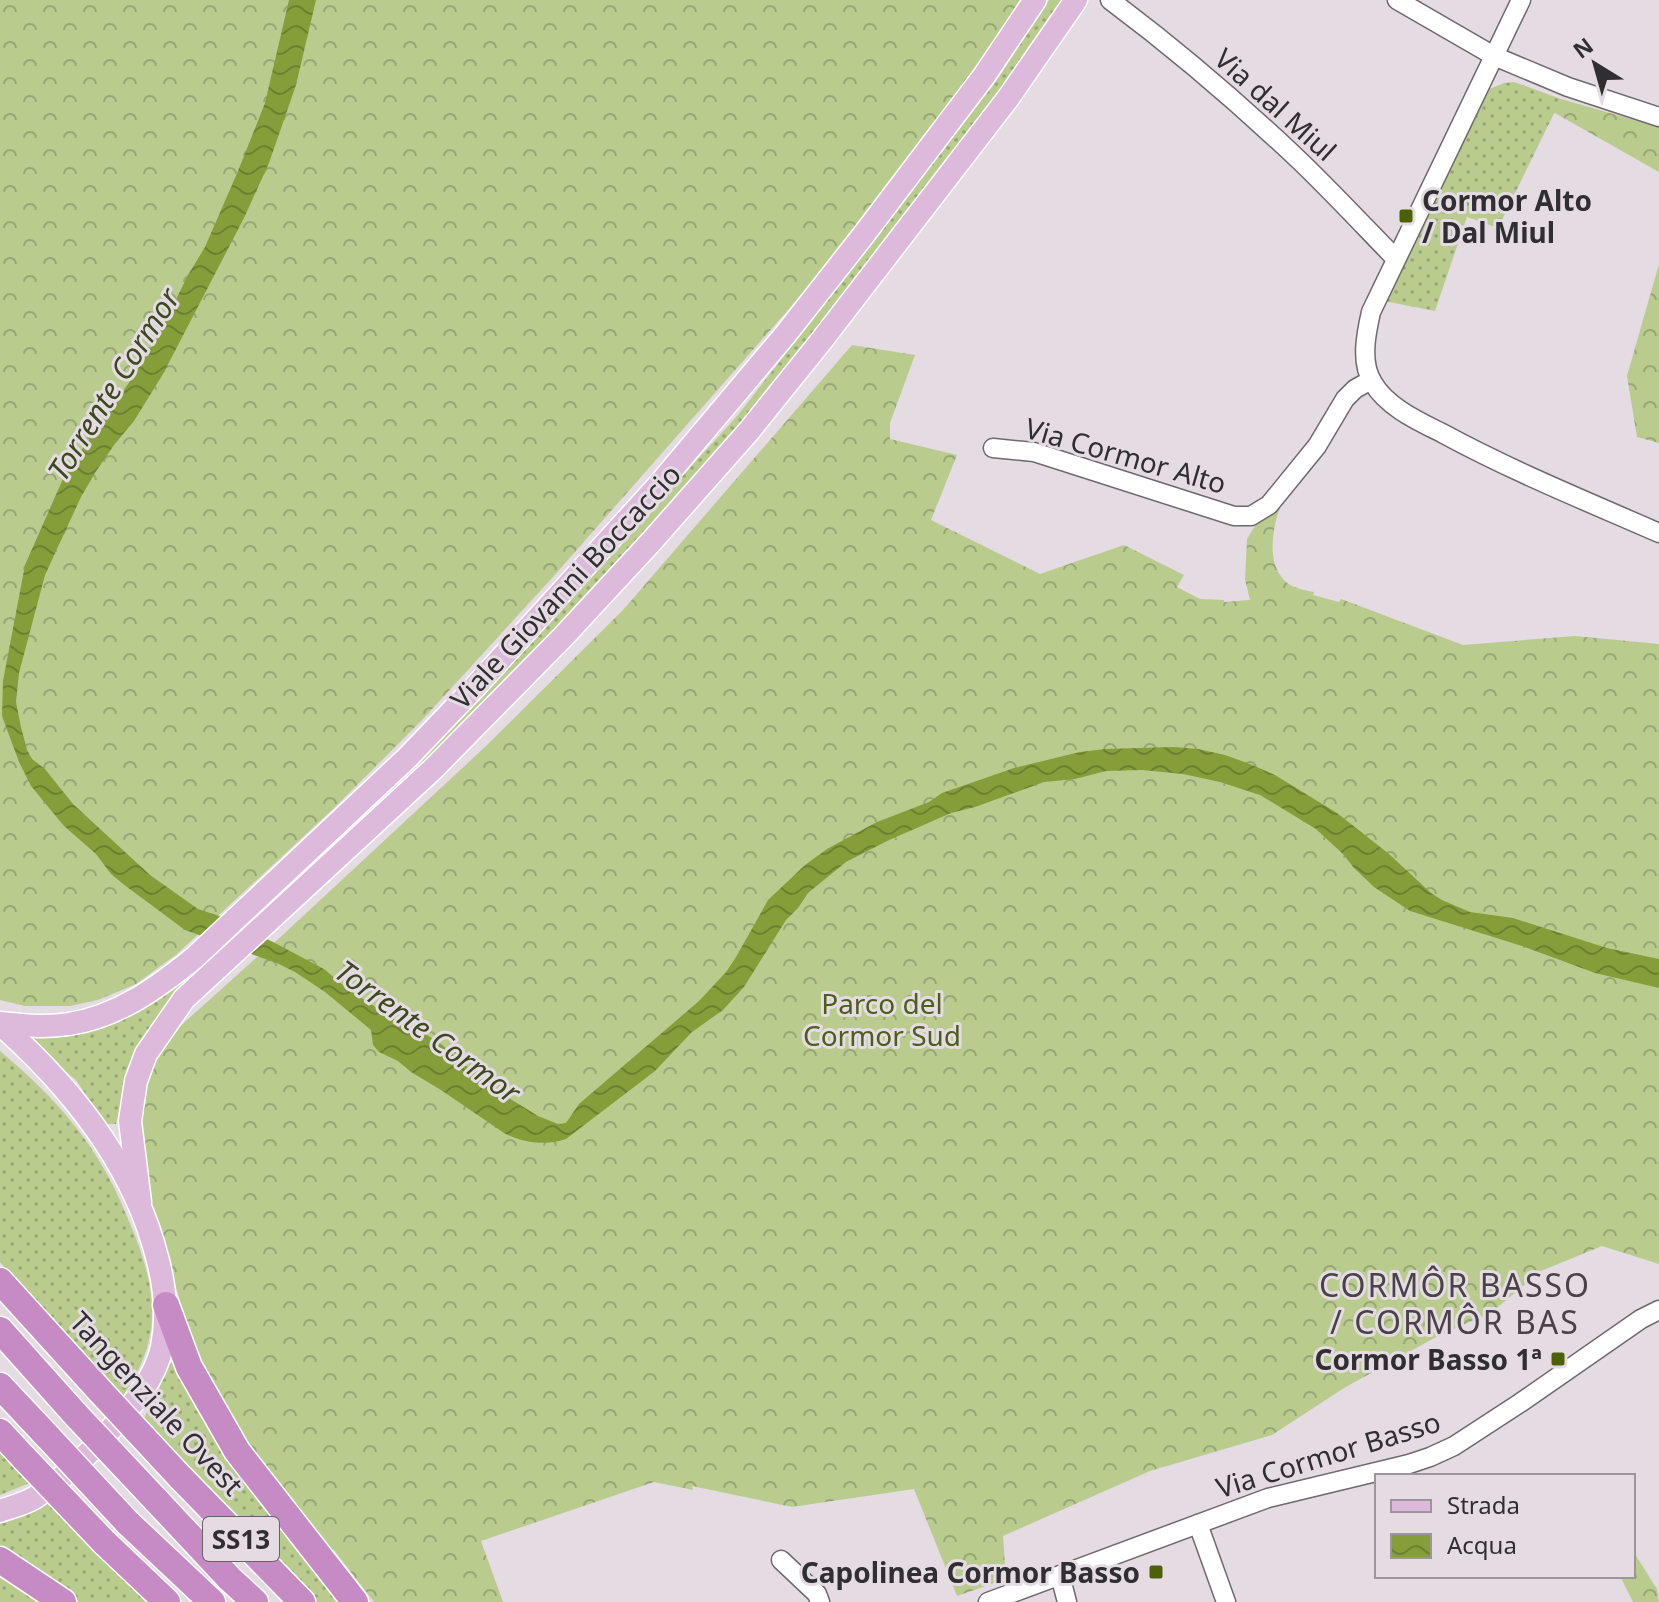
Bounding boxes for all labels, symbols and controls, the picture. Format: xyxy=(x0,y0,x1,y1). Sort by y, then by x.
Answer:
north arrow xyxy=(1555,24,1635,104)
text: N xyxy=(1566,30,1599,65)
street label: Via dal Miul xyxy=(1207,39,1345,169)
place label: Cormor Alto / Dal Miul xyxy=(1422,181,1592,251)
marker: Cormor Alto / Dal Miul xyxy=(1397,207,1415,225)
water label: Torrente Cormor xyxy=(37,279,189,488)
street label: Via Cormor Alto xyxy=(1021,408,1231,502)
street label: Viale Giovanni Boccaccio xyxy=(441,455,689,717)
water label: Torrente Cormor xyxy=(327,950,530,1113)
park label: Parco del Cormor Sud xyxy=(803,984,961,1054)
district label: CORMÔR BASSO / CORMÔR BAS xyxy=(1319,1263,1591,1343)
street label: Tangenziale Ovest xyxy=(62,1303,252,1503)
place label: Cormor Basso 1ª xyxy=(1314,1340,1542,1378)
marker: Cormor Basso 1ª xyxy=(1549,1350,1567,1368)
street label: Via Cormor Basso xyxy=(1211,1402,1445,1506)
legend xyxy=(1375,1474,1635,1578)
text: Strada xyxy=(1447,1488,1520,1521)
road number: SS13 xyxy=(203,1517,279,1561)
text: Acqua xyxy=(1447,1528,1517,1561)
place label: Capolinea Cormor Basso xyxy=(801,1553,1140,1591)
marker: Capolinea Cormor Basso xyxy=(1147,1563,1165,1581)

